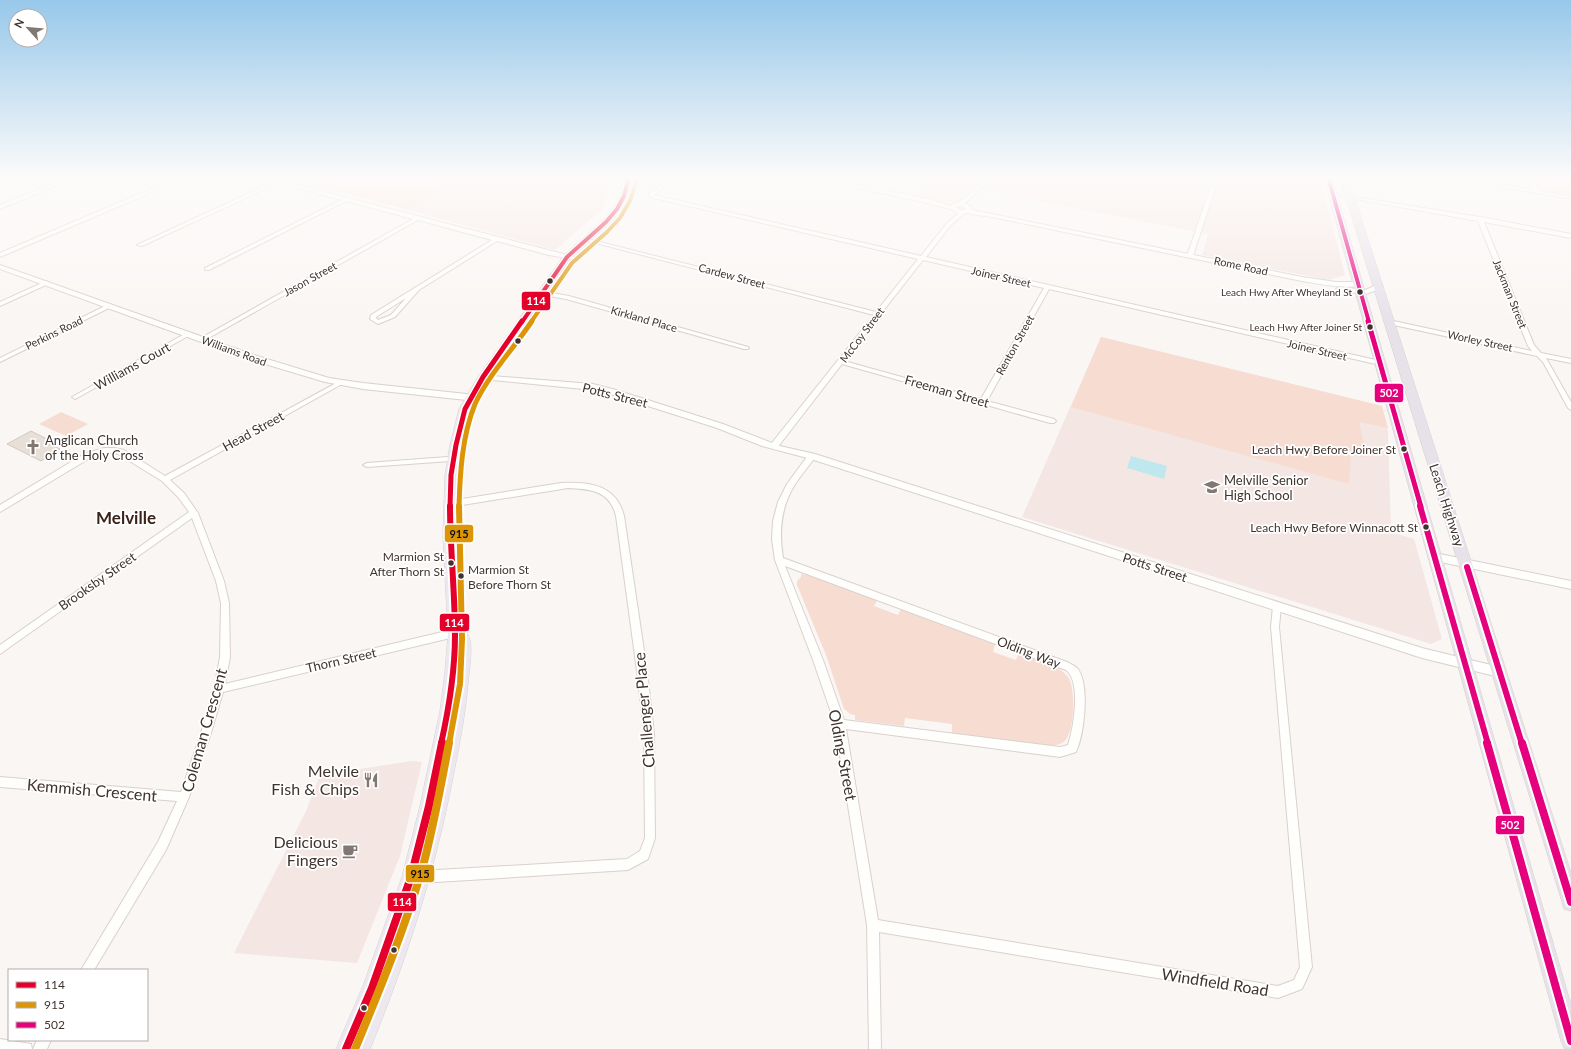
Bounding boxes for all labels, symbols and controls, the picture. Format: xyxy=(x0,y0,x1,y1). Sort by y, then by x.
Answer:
north arrow xyxy=(8,8,48,48)
text: N xyxy=(11,17,26,30)
street label: Rome Road xyxy=(1213,253,1269,278)
street label: Jackman Street xyxy=(1491,257,1530,330)
street label: Jason Street xyxy=(281,259,339,299)
street label: Cardew Street xyxy=(697,260,767,291)
street label: Joiner Street xyxy=(970,263,1032,290)
unlabelled marker xyxy=(545,276,555,286)
place label: Leach Hwy After Wheyland St xyxy=(1221,286,1352,298)
marker: Leach Hwy After Wheyland St xyxy=(1355,287,1365,297)
line badge: 114 xyxy=(521,291,551,311)
text: 114 xyxy=(526,294,546,307)
street label: Kirkland Place xyxy=(610,303,679,334)
street label: McCoy Street xyxy=(837,305,887,365)
street label: Renton Street xyxy=(993,312,1036,377)
street label: Perkins Road xyxy=(23,313,85,352)
place label: Leach Hwy After Joiner St xyxy=(1249,321,1362,333)
marker: Leach Hwy After Joiner St xyxy=(1365,322,1375,332)
street label: Worley Street xyxy=(1446,327,1514,354)
street label: Williams Road xyxy=(200,333,268,368)
unlabelled marker xyxy=(513,336,523,346)
street label: Joiner Street xyxy=(1286,336,1348,363)
street label: Williams Court xyxy=(91,338,173,393)
street label: Freeman Street xyxy=(903,371,991,411)
street label: Potts Street xyxy=(581,379,650,411)
line badge: 502 xyxy=(1374,383,1404,403)
text: 502 xyxy=(1379,386,1399,399)
street label: Head Street xyxy=(219,407,287,454)
place label: Anglican Church of the Holy Cross xyxy=(45,432,144,463)
church icon: Anglican Church of the Holy Cross xyxy=(24,438,42,456)
place label: Leach Hwy Before Joiner St xyxy=(1252,442,1397,457)
marker: Leach Hwy Before Joiner St xyxy=(1399,444,1409,454)
street label: Leach Highway xyxy=(1426,461,1468,549)
place label: Melville Senior High School xyxy=(1224,472,1309,503)
school or university icon: Melville Senior High School xyxy=(1203,478,1221,496)
district label: Melville xyxy=(96,507,156,528)
place label: Leach Hwy Before Winnacott St xyxy=(1250,520,1419,535)
marker: Leach Hwy Before Winnacott St xyxy=(1421,522,1431,532)
line badge: 915 xyxy=(444,524,474,543)
text: 915 xyxy=(449,527,469,540)
street label: Brooksby Street xyxy=(55,548,139,614)
place label: Marmion St After Thorn St xyxy=(370,549,445,579)
street label: Potts Street xyxy=(1121,549,1190,585)
marker: Marmion St After Thorn St xyxy=(446,558,456,568)
place label: Marmion St Before Thorn St xyxy=(468,562,552,592)
marker: Marmion St Before Thorn St xyxy=(456,571,466,581)
line badge: 114 xyxy=(439,613,470,632)
text: 114 xyxy=(444,616,464,629)
street label: Olding Way xyxy=(995,633,1063,672)
street label: Thorn Street xyxy=(304,644,378,676)
street label: Challenger Place xyxy=(629,651,658,769)
street label: Coleman Crescent xyxy=(177,665,230,794)
street label: Olding Street xyxy=(825,708,862,802)
place label: Melvile Fish & Chips xyxy=(271,761,359,798)
restaurant icon: Melvile Fish & Chips xyxy=(362,771,380,789)
street label: Kemmish Crescent xyxy=(26,774,158,805)
line badge: 502 xyxy=(1495,815,1525,835)
text: 502 xyxy=(1500,818,1520,831)
place label: Delicious Fingers xyxy=(273,832,338,869)
cafe icon: Delicious Fingers xyxy=(341,842,359,860)
line badge: 915 xyxy=(405,864,435,883)
text: 915 xyxy=(410,867,430,880)
line badge: 114 xyxy=(387,892,417,912)
text: 114 xyxy=(392,895,412,908)
unlabelled marker xyxy=(389,945,399,955)
street label: Windfield Road xyxy=(1160,964,1270,999)
legend xyxy=(8,969,148,1041)
text: 114 xyxy=(44,977,65,992)
text: 915 xyxy=(44,997,65,1012)
unlabelled marker xyxy=(359,1003,369,1013)
text: 502 xyxy=(44,1017,65,1032)

